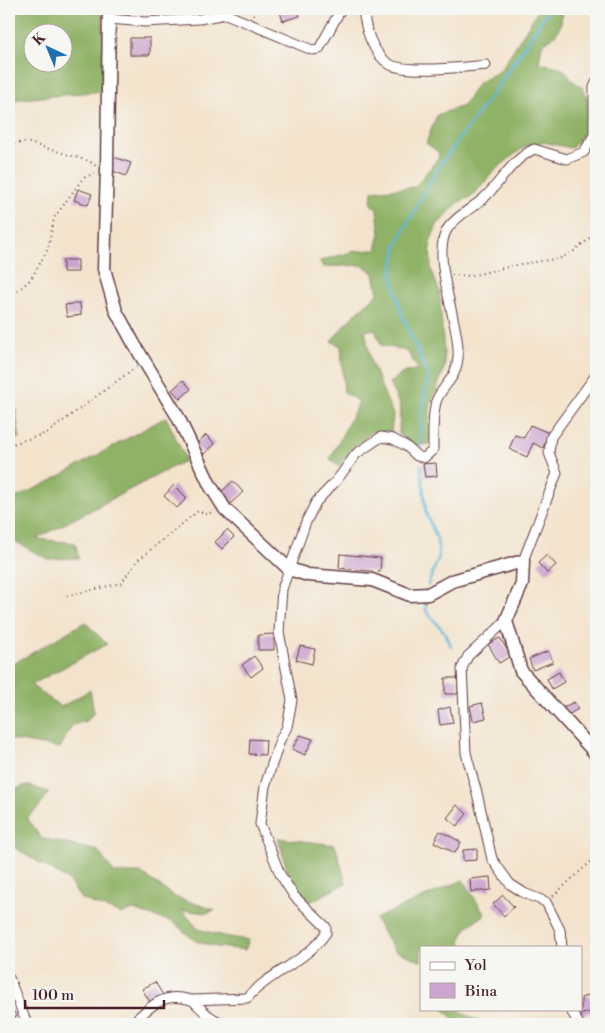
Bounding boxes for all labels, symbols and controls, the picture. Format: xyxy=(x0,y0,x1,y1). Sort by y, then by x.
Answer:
north arrow xyxy=(22,22,72,72)
text: K xyxy=(29,29,50,50)
legend xyxy=(420,946,582,1010)
text: Yol xyxy=(464,956,487,975)
scale bar xyxy=(25,978,164,1010)
text: Bina xyxy=(464,982,497,1001)
text: 100 m xyxy=(32,986,74,1005)

